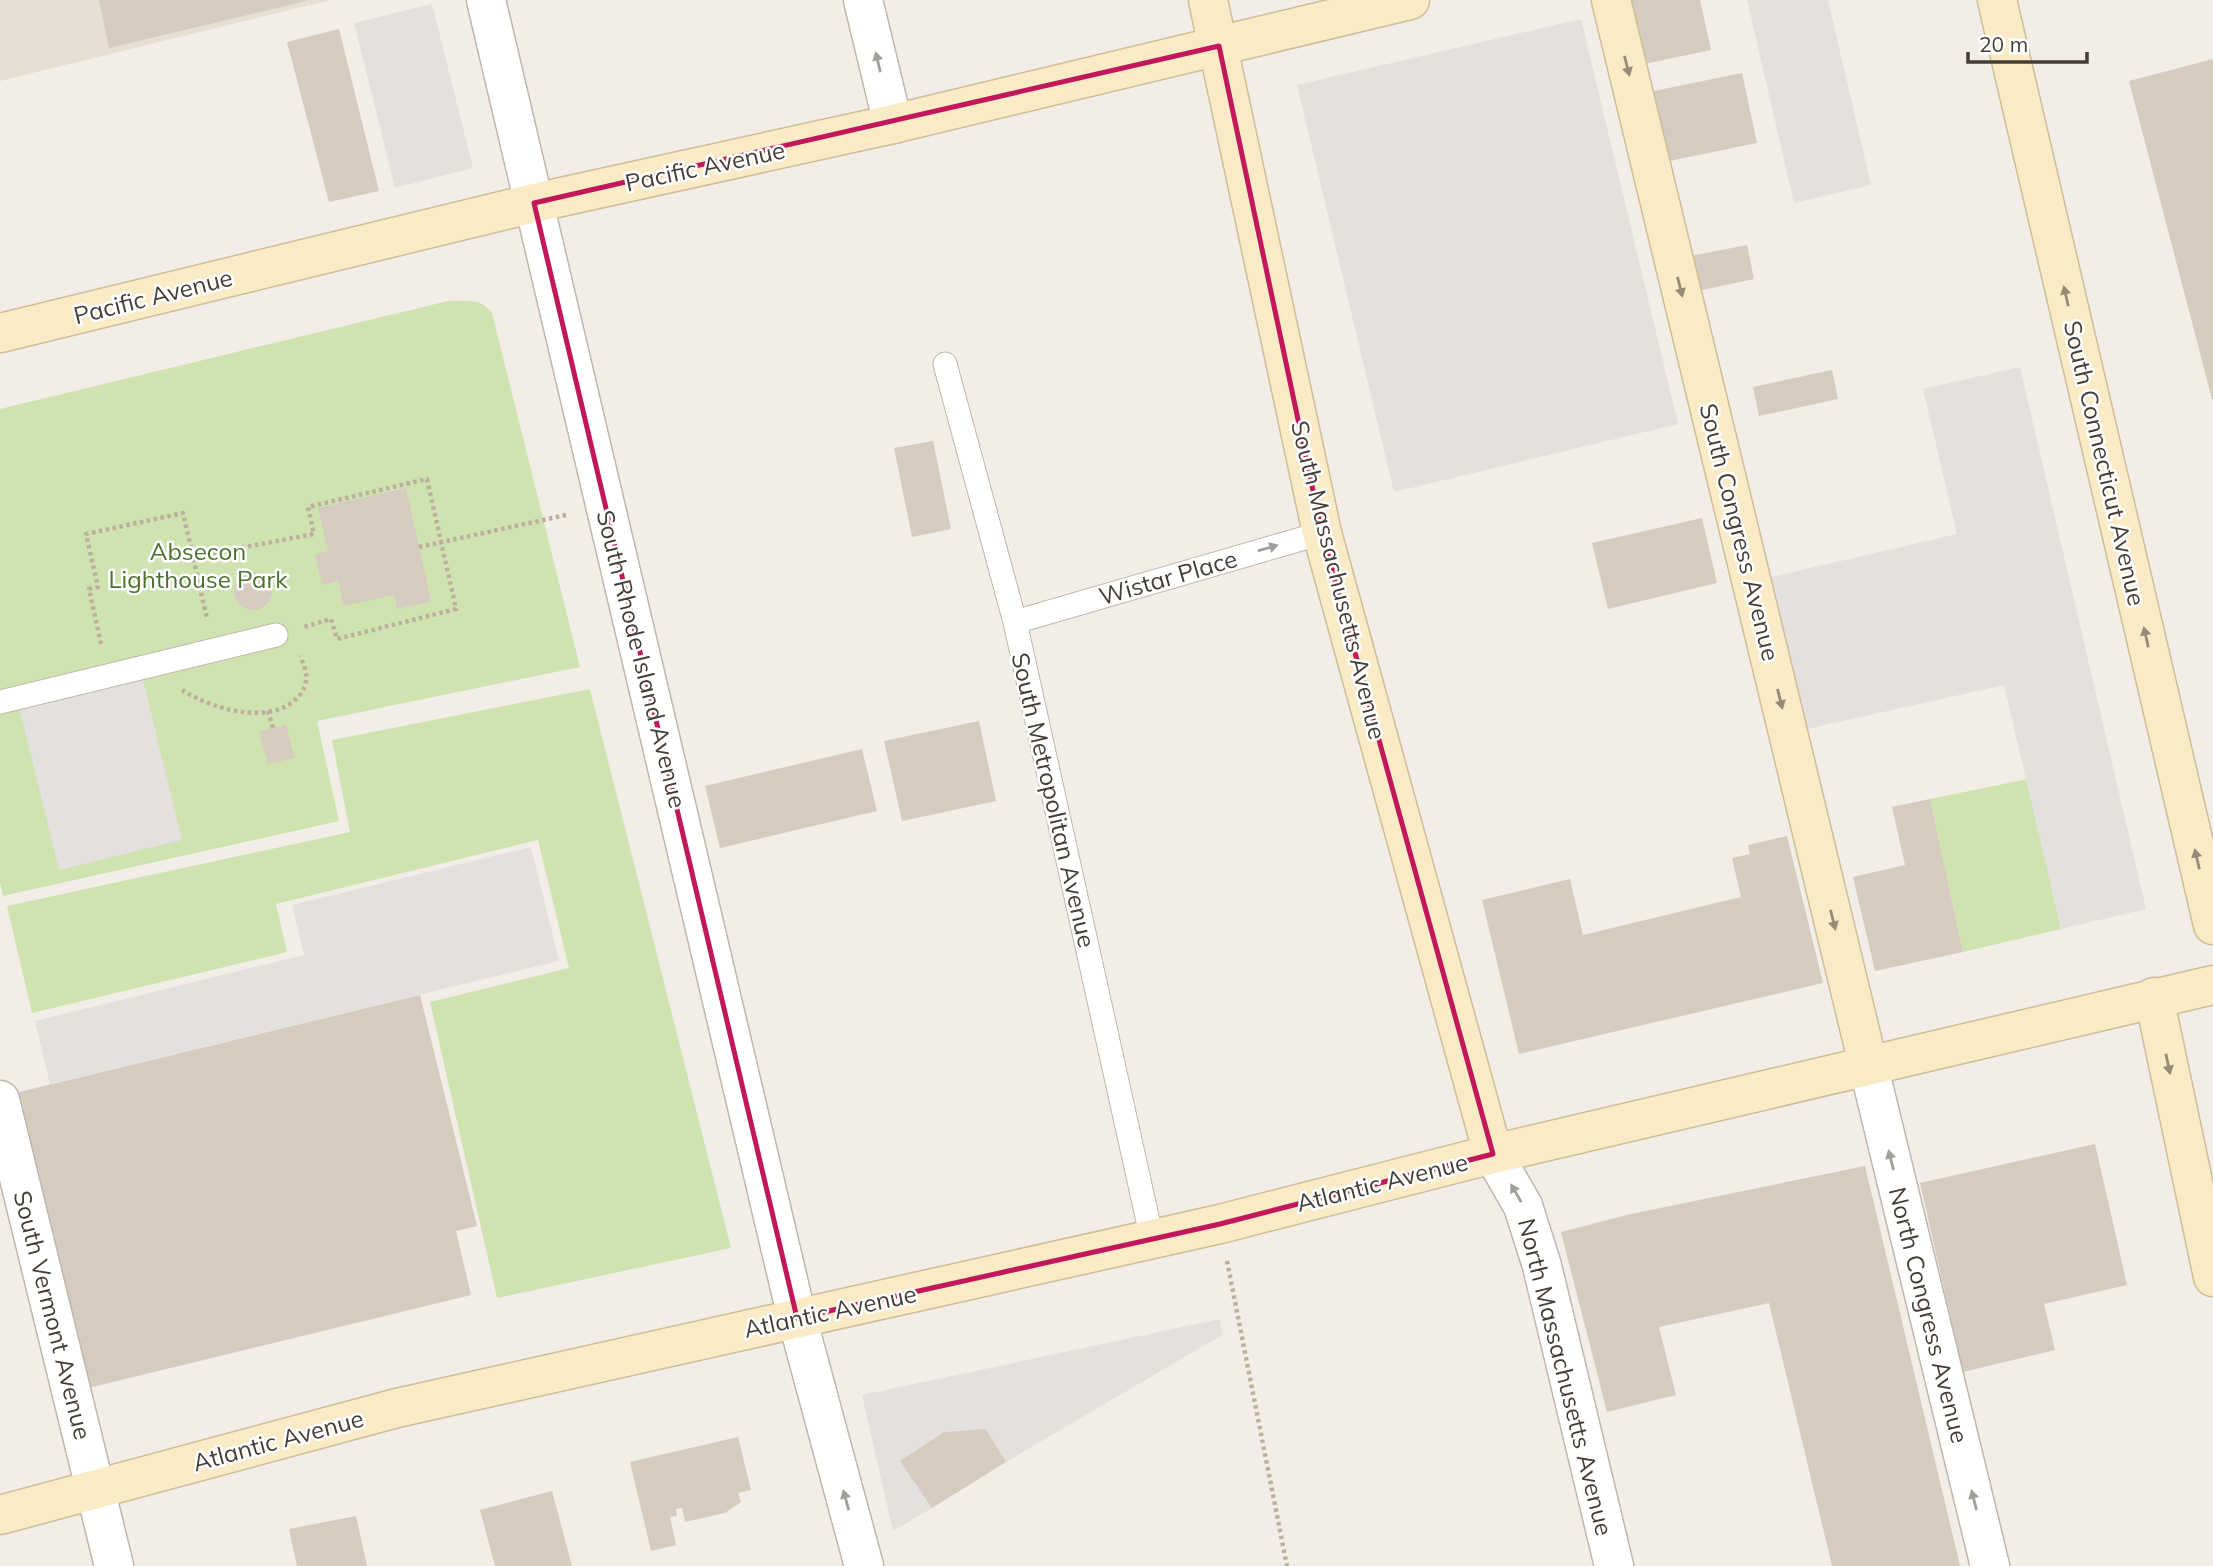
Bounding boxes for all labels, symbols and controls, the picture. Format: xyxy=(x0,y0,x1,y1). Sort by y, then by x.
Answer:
scale bar xyxy=(1968,21,2087,65)
text: 20 m xyxy=(1979,31,2028,57)
one-way arrow xyxy=(872,51,883,73)
one-way arrow xyxy=(1622,55,1633,77)
street label: Pacific Avenue xyxy=(622,134,788,198)
street label: Pacific Avenue xyxy=(71,262,235,330)
one-way arrow xyxy=(1675,277,1686,299)
one-way arrow xyxy=(2060,285,2071,307)
street label: South Connecticut Avenue xyxy=(2058,318,2152,608)
street label: South Congress Avenue xyxy=(1693,400,1787,664)
street label: South Massachusetts Avenue xyxy=(1285,418,1393,742)
street label: South Rhode Island Avenue xyxy=(590,507,694,811)
park label: Absecon Lighthouse Park xyxy=(108,536,288,594)
street label: Wistar Place xyxy=(1095,543,1241,611)
one-way arrow xyxy=(1258,543,1279,553)
one-way arrow xyxy=(2140,626,2151,648)
street label: South Metropolitan Avenue xyxy=(1005,650,1103,950)
one-way arrow xyxy=(1775,688,1786,710)
one-way arrow xyxy=(2192,848,2203,870)
one-way arrow xyxy=(1828,909,1839,931)
one-way arrow xyxy=(2163,1053,2174,1075)
street label: Atlantic Avenue xyxy=(1293,1146,1471,1218)
one-way arrow xyxy=(1885,1148,1896,1170)
one-way arrow xyxy=(1509,1183,1522,1202)
street label: North Congress Avenue xyxy=(1883,1184,1975,1446)
street label: South Vermont Avenue xyxy=(8,1187,98,1443)
street label: North Massachusetts Avenue xyxy=(1512,1215,1620,1539)
street label: Atlantic Avenue xyxy=(741,1278,919,1344)
street label: Atlantic Avenue xyxy=(189,1403,367,1477)
one-way arrow xyxy=(840,1489,851,1511)
one-way arrow xyxy=(1968,1489,1979,1511)

